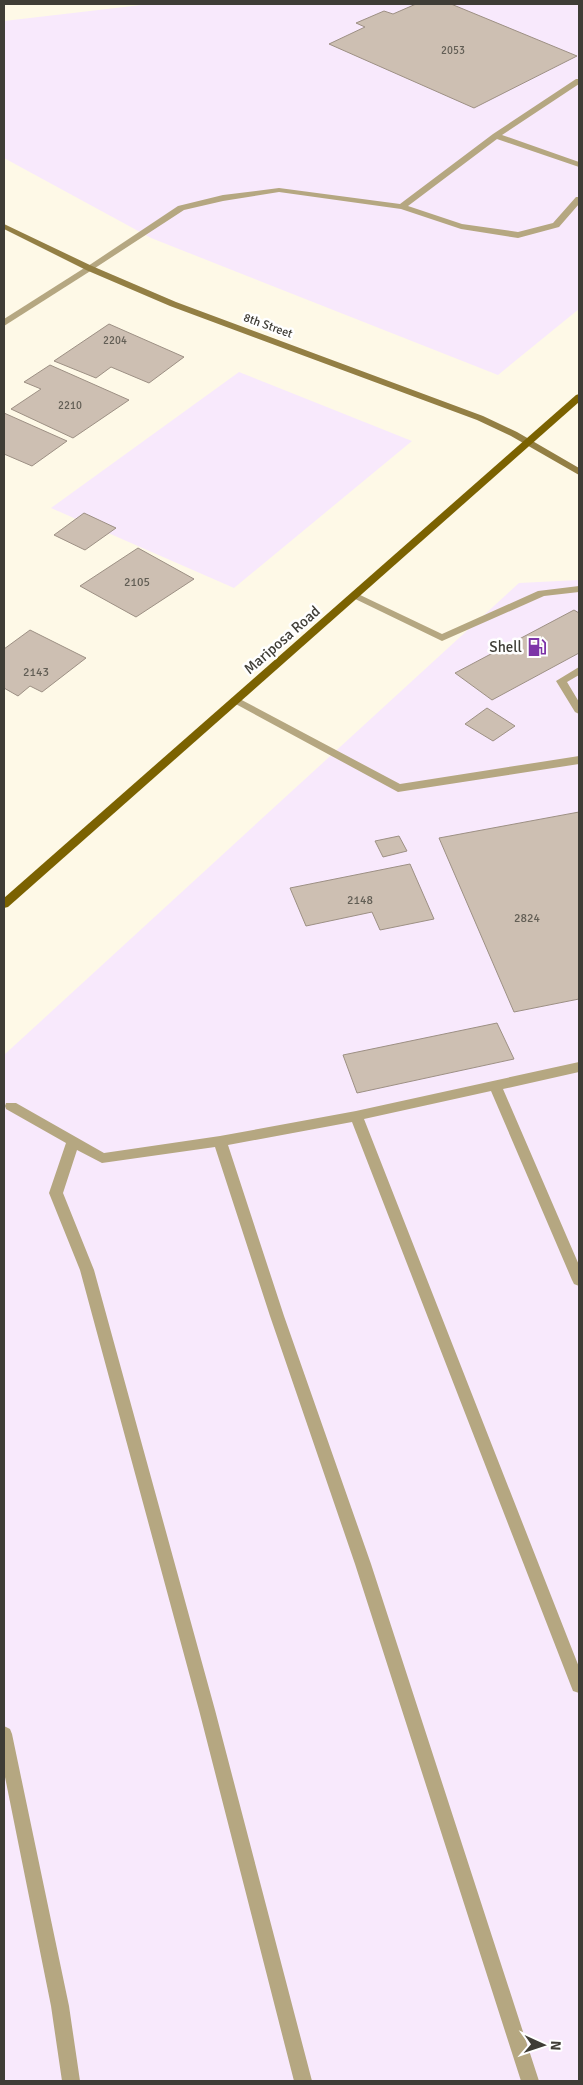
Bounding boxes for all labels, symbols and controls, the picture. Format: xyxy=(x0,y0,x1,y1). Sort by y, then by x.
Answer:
house number: 2053 xyxy=(441,44,465,57)
street label: 8th Street xyxy=(241,310,295,342)
house number: 2204 xyxy=(103,334,127,347)
house number: 2210 xyxy=(58,399,82,412)
house number: 2105 xyxy=(124,575,150,590)
street label: Mariposa Road xyxy=(240,602,324,678)
fuel station icon: Shell xyxy=(526,636,548,658)
place label: Shell xyxy=(489,638,522,656)
house number: 2143 xyxy=(23,665,49,680)
house number: 2148 xyxy=(347,893,373,908)
house number: 2824 xyxy=(514,911,540,926)
north arrow xyxy=(518,2020,568,2070)
text: N xyxy=(547,2040,564,2051)

